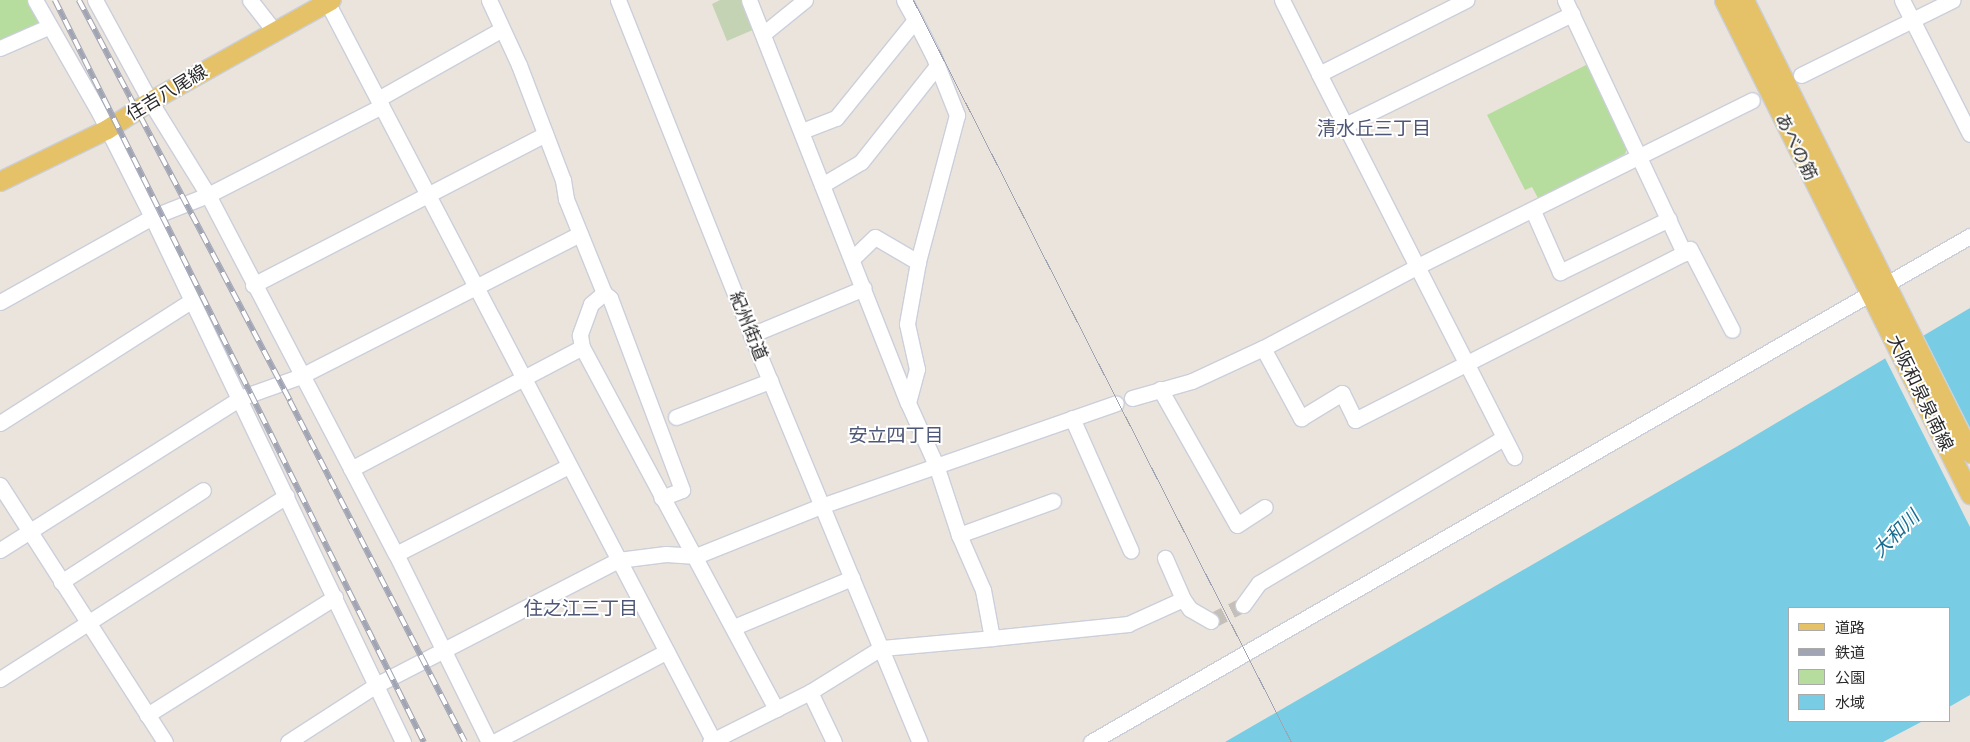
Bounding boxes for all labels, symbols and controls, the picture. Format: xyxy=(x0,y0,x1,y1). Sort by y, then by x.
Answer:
street label: 住吉八尾線 xyxy=(123,61,211,125)
street label: あべの筋 xyxy=(1771,110,1821,184)
district label: 清水丘三丁目 xyxy=(1317,118,1431,140)
street label: 紀州街道 xyxy=(725,289,771,363)
street label: 大阪和泉泉南線 xyxy=(1883,332,1957,454)
district label: 安立四丁目 xyxy=(849,425,943,447)
water label: 大和川 xyxy=(1868,506,1924,562)
district label: 住之江三丁目 xyxy=(524,598,638,620)
legend xyxy=(1788,607,1950,722)
text: 道路 xyxy=(1835,618,1865,638)
text: 鉄道 xyxy=(1835,643,1865,663)
text: 公園 xyxy=(1835,668,1865,688)
text: 水域 xyxy=(1835,693,1865,713)

